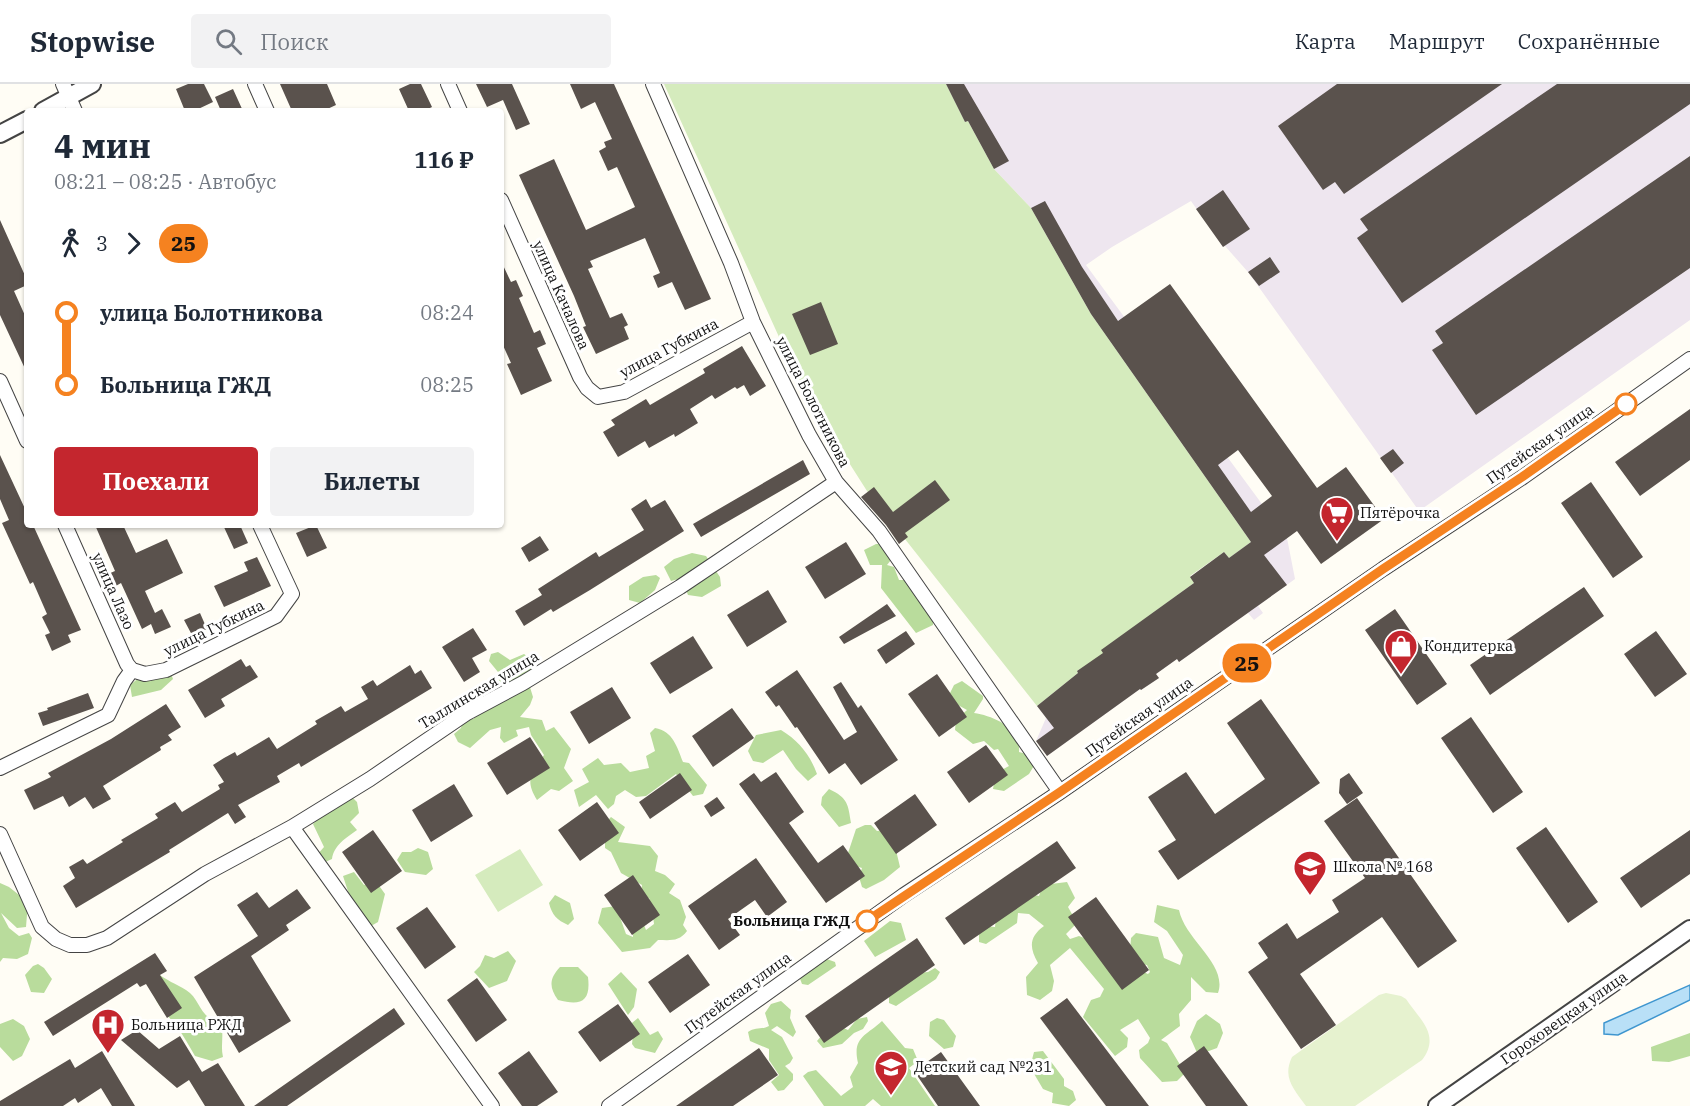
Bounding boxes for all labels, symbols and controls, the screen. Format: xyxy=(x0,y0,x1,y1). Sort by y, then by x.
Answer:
search box xyxy=(191,14,611,68)
text: Stopwise xyxy=(30,23,155,60)
icon: search xyxy=(212,25,245,58)
text: Поиск xyxy=(260,27,329,56)
text: Карта xyxy=(1295,27,1356,55)
text: Маршрут xyxy=(1389,27,1485,55)
text: Сохранённые xyxy=(1518,27,1660,55)
text: 4 мин xyxy=(54,124,151,167)
text: 116 ₽ xyxy=(414,145,474,174)
text: 08:21 – 08:25 · Автобус xyxy=(54,168,277,195)
icon: walk xyxy=(54,227,87,260)
icon: forward xyxy=(117,227,150,260)
text: 25 xyxy=(171,229,196,257)
text: 3 xyxy=(96,230,108,257)
street label: улица Качалова xyxy=(529,237,594,352)
text: улица Болотникова xyxy=(100,298,323,327)
text: 08:24 xyxy=(420,299,474,326)
street label: улица Губкина xyxy=(616,314,721,382)
street label: улица Болотникова xyxy=(772,333,855,470)
text: Больница ГЖД xyxy=(100,370,271,399)
text: 08:25 xyxy=(420,371,474,398)
unlabelled marker xyxy=(1615,393,1637,415)
street label: Путейская улица xyxy=(1482,399,1597,488)
button: Поехали xyxy=(54,447,258,516)
button: Билеты xyxy=(270,447,474,516)
supermarket icon: Пятёрочка xyxy=(1319,495,1355,542)
place label: Пятёрочка xyxy=(1360,503,1440,522)
street label: улица Лазо xyxy=(88,549,139,632)
street label: улица Губкина xyxy=(161,595,267,660)
shop icon: Кондитерка xyxy=(1383,628,1419,675)
place label: Кондитерка xyxy=(1424,636,1513,655)
line badge: 25 xyxy=(1220,644,1274,682)
street label: Таллинская улица xyxy=(415,646,542,733)
text: 25 xyxy=(1234,649,1260,677)
street label: Путейская улица xyxy=(1081,672,1196,761)
school or university icon: Школа № 168 xyxy=(1292,849,1328,896)
place label: Школа № 168 xyxy=(1333,857,1433,876)
marker: Больница ГЖД xyxy=(856,910,878,932)
place label: Больница ГЖД xyxy=(733,911,850,930)
street label: Путейская улица xyxy=(681,948,795,1038)
street label: Гороховецкая улица xyxy=(1497,967,1631,1068)
hospital icon: Больница РЖД xyxy=(90,1007,126,1054)
place label: Больница РЖД xyxy=(131,1015,242,1034)
school or university icon: Детский сад №231 xyxy=(873,1049,909,1096)
place label: Детский сад №231 xyxy=(914,1057,1052,1076)

